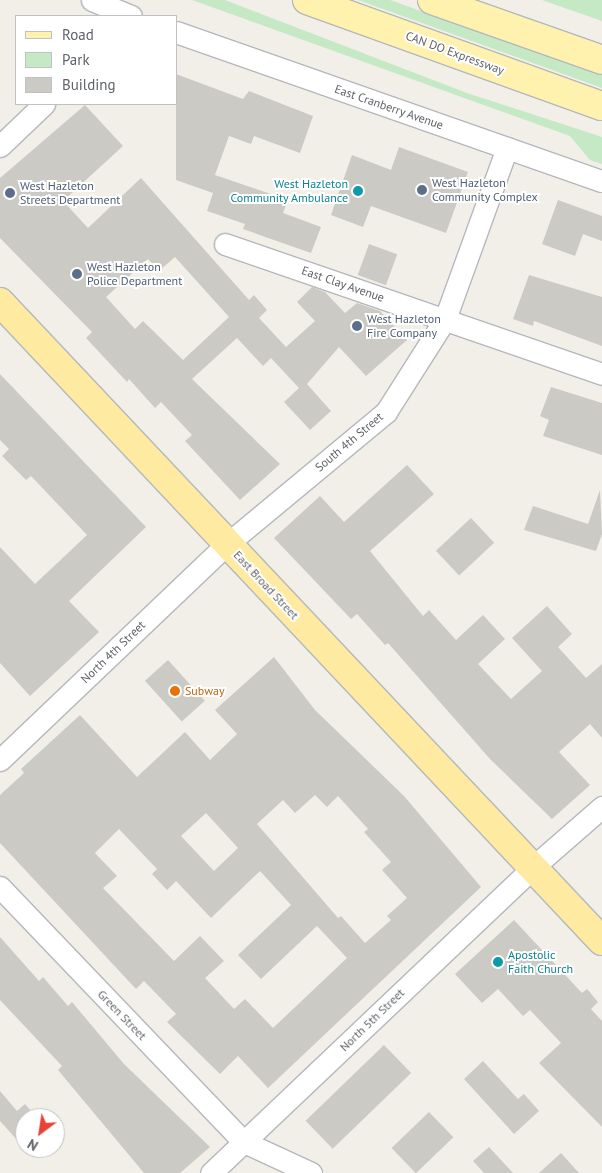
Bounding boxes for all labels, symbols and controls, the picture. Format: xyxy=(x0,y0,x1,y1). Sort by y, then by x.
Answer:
legend xyxy=(15,15,178,105)
text: Road xyxy=(62,25,94,44)
street label: CAN DO Expressway xyxy=(404,28,506,78)
text: Park xyxy=(62,50,90,69)
text: Building xyxy=(62,75,116,94)
street label: East Cranberry Avenue xyxy=(332,81,446,133)
place label: West Hazleton Community Complex xyxy=(432,176,538,204)
place label: West Hazleton Community Ambulance xyxy=(230,177,348,205)
place label: West Hazleton Streets Department xyxy=(20,179,120,207)
marker: West Hazleton Community Complex xyxy=(416,184,428,196)
marker: West Hazleton Community Ambulance xyxy=(352,185,364,197)
marker: West Hazleton Streets Department xyxy=(4,187,16,199)
place label: West Hazleton Police Department xyxy=(87,260,182,288)
street label: East Clay Avenue xyxy=(299,263,387,305)
marker: West Hazleton Police Department xyxy=(71,268,83,280)
place label: West Hazleton Fire Company xyxy=(367,312,441,340)
marker: West Hazleton Fire Company xyxy=(351,320,363,332)
street label: South 4th Street xyxy=(312,409,386,475)
street label: East Broad Street xyxy=(231,548,301,622)
street label: North 4th Street xyxy=(78,618,148,686)
place label: Subway xyxy=(185,684,225,698)
marker: Subway xyxy=(169,685,181,697)
place label: Apostolic Faith Church xyxy=(508,948,573,976)
marker: Apostolic Faith Church xyxy=(492,956,504,968)
street label: North 5th Street xyxy=(337,986,407,1054)
street label: Green Street xyxy=(95,987,149,1043)
north arrow xyxy=(15,1108,65,1158)
text: N xyxy=(24,1135,41,1155)

